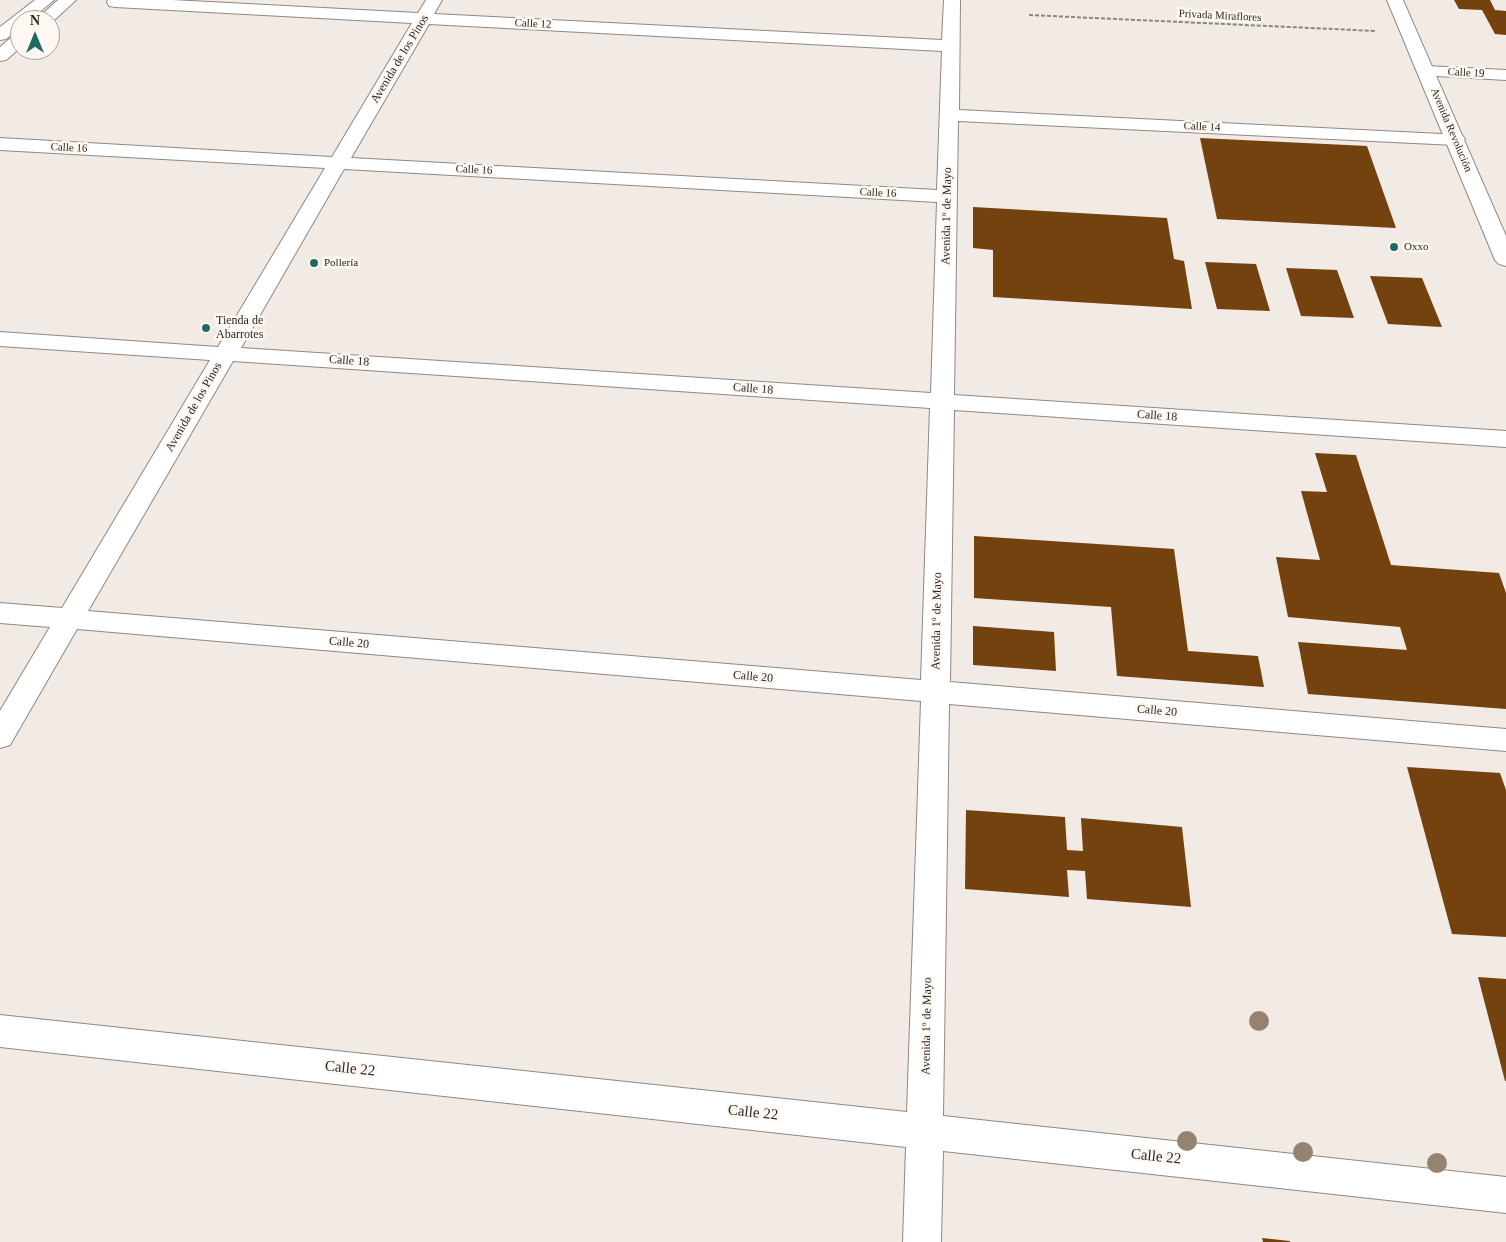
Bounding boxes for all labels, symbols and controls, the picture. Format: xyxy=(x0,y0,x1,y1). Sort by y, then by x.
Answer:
street label: Privada Miraflores xyxy=(1178,7,1262,25)
north arrow xyxy=(10,10,60,60)
street label: Avenida de los Pinos xyxy=(368,12,432,106)
text: N xyxy=(30,13,40,28)
street label: Calle 12 xyxy=(514,16,552,32)
street label: Calle 19 xyxy=(1447,65,1485,81)
street label: Avenida Revolución xyxy=(1427,86,1475,174)
street label: Calle 14 xyxy=(1183,119,1221,135)
street label: Calle 16 xyxy=(50,140,88,156)
street label: Calle 16 xyxy=(455,162,493,178)
street label: Avenida 1º de Mayo xyxy=(939,167,955,265)
street label: Calle 16 xyxy=(859,185,897,201)
place label: Oxxo xyxy=(1404,240,1428,254)
marker: Oxxo xyxy=(1388,241,1400,253)
place label: Pollería xyxy=(324,256,358,270)
marker: Pollería xyxy=(308,257,320,269)
place label: Tienda de Abarrotes xyxy=(216,314,263,342)
marker: Tienda de Abarrotes xyxy=(200,322,212,334)
street label: Calle 18 xyxy=(328,352,370,370)
street label: Avenida de los Pinos xyxy=(163,360,225,454)
street label: Calle 18 xyxy=(732,380,774,398)
street label: Calle 18 xyxy=(1136,407,1178,425)
street label: Avenida 1º de Mayo xyxy=(929,572,945,670)
street label: Calle 20 xyxy=(328,634,370,652)
street label: Calle 20 xyxy=(732,668,774,686)
street label: Calle 20 xyxy=(1136,702,1178,720)
street label: Avenida 1º de Mayo xyxy=(919,977,935,1075)
street label: Calle 22 xyxy=(324,1057,376,1081)
street label: Calle 22 xyxy=(727,1101,779,1125)
street label: Calle 22 xyxy=(1130,1145,1182,1169)

